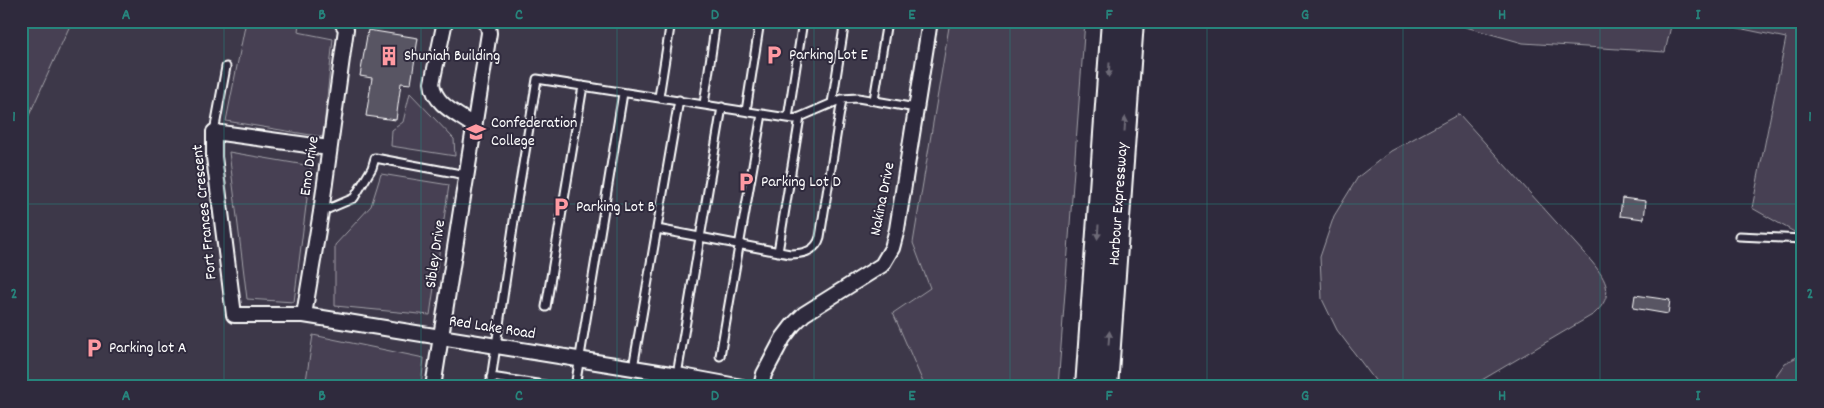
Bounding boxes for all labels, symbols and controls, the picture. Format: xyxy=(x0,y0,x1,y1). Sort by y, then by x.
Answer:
text: A xyxy=(122,4,131,27)
text: B xyxy=(318,4,326,27)
text: C xyxy=(515,4,523,27)
text: D xyxy=(711,4,720,27)
text: E xyxy=(908,4,916,27)
text: F xyxy=(1105,4,1113,27)
text: G xyxy=(1301,4,1309,27)
text: H xyxy=(1498,4,1506,27)
text: I xyxy=(1696,4,1702,27)
parking icon: Parking Lot E xyxy=(763,44,785,66)
place label: Parking Lot E xyxy=(789,44,868,67)
building icon: Shuniah Building xyxy=(378,45,400,67)
place label: Shuniah Building xyxy=(404,45,500,68)
one-way arrow xyxy=(1105,62,1113,78)
text: 1 xyxy=(12,106,16,129)
text: 1 xyxy=(1808,106,1812,129)
place label: Confederation College xyxy=(491,112,577,153)
one-way arrow xyxy=(1121,115,1129,131)
school or university icon: Confederation College xyxy=(465,121,487,143)
street label: Emo Drive xyxy=(294,135,326,197)
street label: Harbour Expressway xyxy=(1103,141,1135,266)
street label: Fort Frances Crescent xyxy=(186,143,224,281)
street label: Nakina Drive xyxy=(865,160,901,238)
parking icon: Parking Lot D xyxy=(735,171,757,193)
place label: Parking Lot D xyxy=(761,171,841,194)
parking icon: Parking Lot B xyxy=(550,196,572,218)
place label: Parking Lot B xyxy=(576,196,655,219)
street label: Sibley Drive xyxy=(420,218,452,290)
one-way arrow xyxy=(1094,224,1102,240)
text: 2 xyxy=(11,283,18,306)
text: 2 xyxy=(1807,283,1814,306)
street label: Red Lake Road xyxy=(447,310,537,346)
one-way arrow xyxy=(1106,330,1114,346)
parking icon: Parking lot A xyxy=(83,337,105,359)
place label: Parking lot A xyxy=(109,337,187,360)
text: A xyxy=(122,385,131,408)
text: B xyxy=(318,385,326,408)
text: C xyxy=(515,385,523,408)
text: D xyxy=(711,385,720,408)
text: E xyxy=(908,385,916,408)
text: F xyxy=(1105,385,1113,408)
text: G xyxy=(1301,385,1309,408)
text: H xyxy=(1498,385,1506,408)
text: I xyxy=(1696,385,1702,408)

